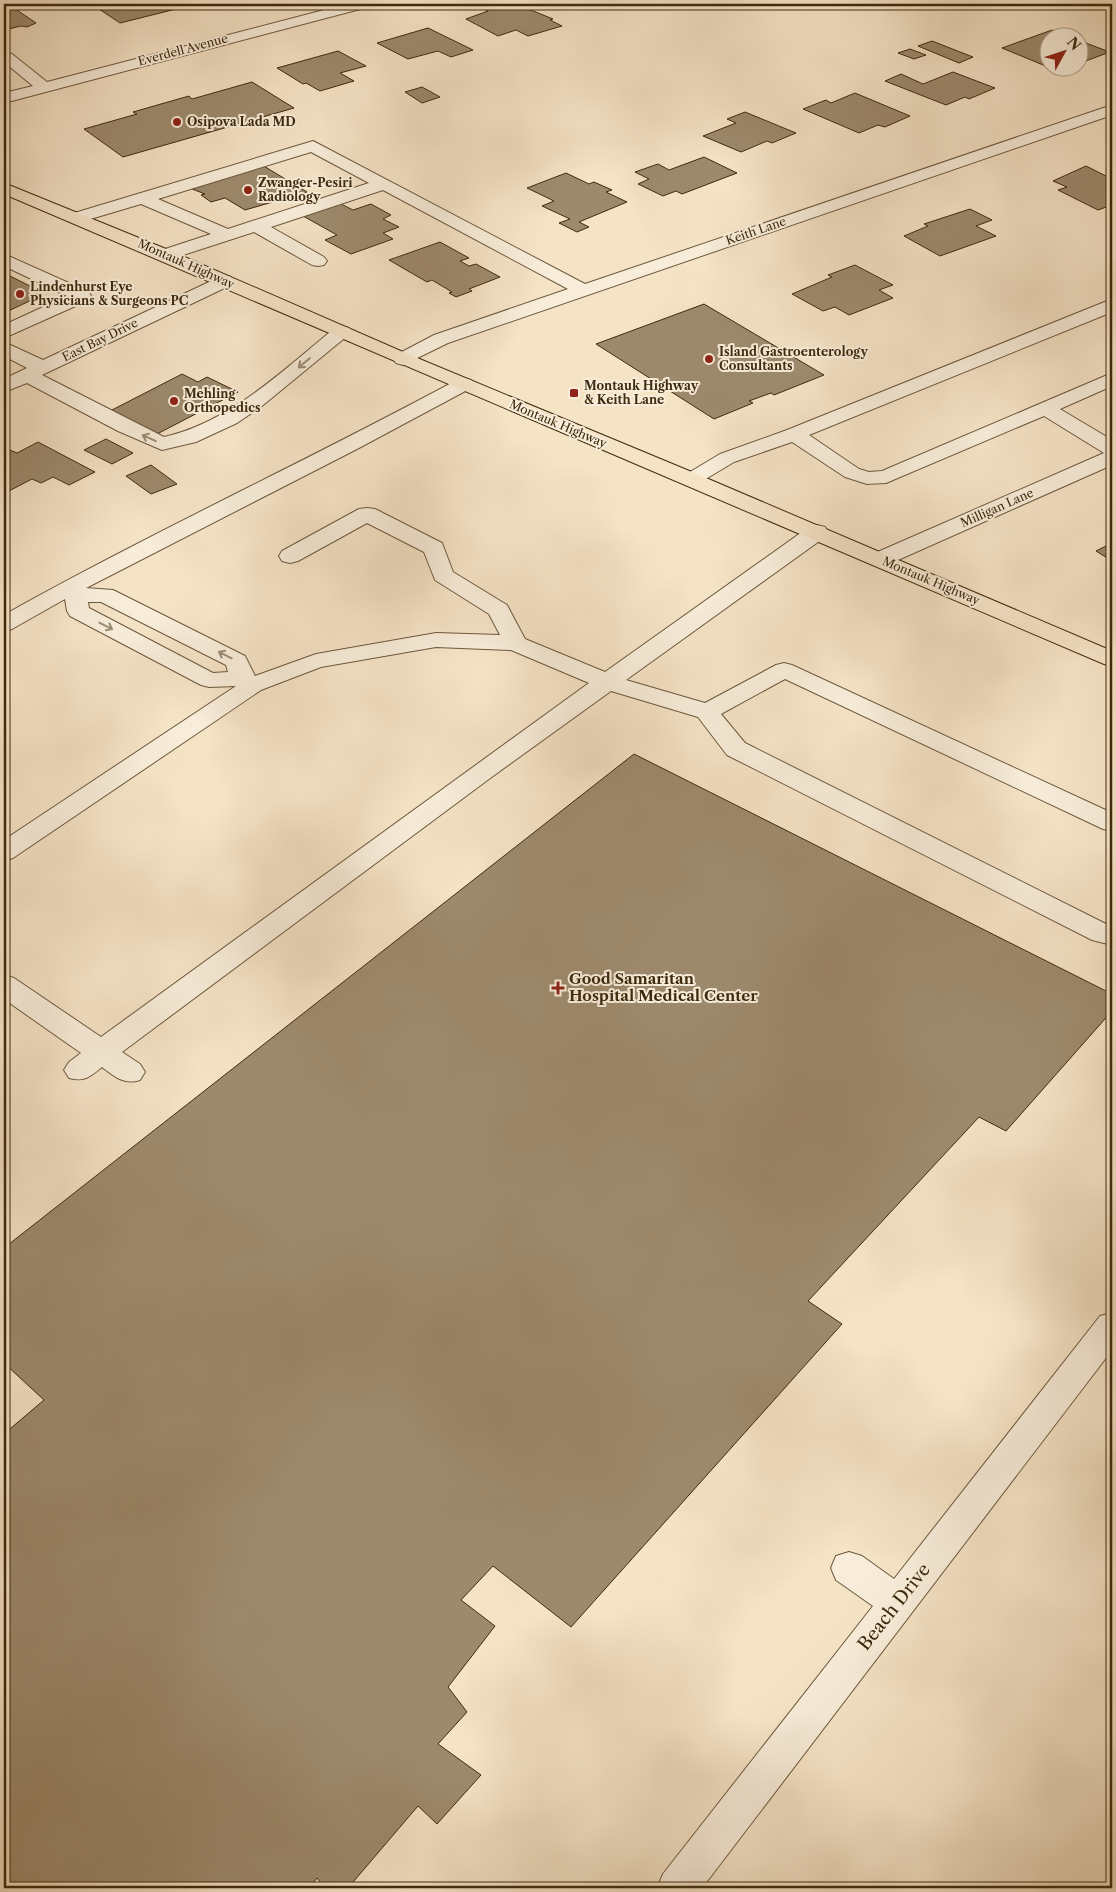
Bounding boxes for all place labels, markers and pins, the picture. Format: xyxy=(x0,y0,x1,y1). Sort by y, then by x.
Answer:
place label: Osipova Lada MD xyxy=(187,114,296,129)
marker: Osipova Lada MD xyxy=(171,116,183,128)
place label: Zwanger-Pesiri Radiology xyxy=(258,175,353,204)
marker: Zwanger-Pesiri Radiology xyxy=(242,184,254,196)
place label: Lindenhurst Eye Physicians & Surgeons PC xyxy=(30,279,188,308)
marker: Lindenhurst Eye Physicians & Surgeons PC xyxy=(14,288,26,300)
place label: Island Gastroenterology Consultants xyxy=(719,344,868,373)
marker: Island Gastroenterology Consultants xyxy=(703,353,715,365)
place label: Montauk Highway & Keith Lane xyxy=(584,378,699,407)
place label: Mehling Orthopedics xyxy=(184,386,261,415)
marker: Montauk Highway & Keith Lane xyxy=(568,387,580,399)
marker: Mehling Orthopedics xyxy=(168,395,180,407)
place label: Good Samaritan Hospital Medical Center xyxy=(569,969,758,1005)
marker: Good Samaritan Hospital Medical Center xyxy=(551,981,565,995)

